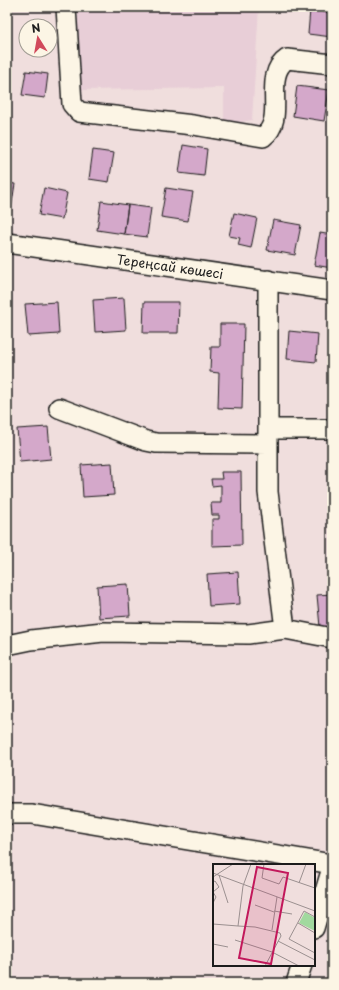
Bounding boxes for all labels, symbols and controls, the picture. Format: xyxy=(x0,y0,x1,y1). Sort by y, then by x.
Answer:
north arrow xyxy=(18,18,58,58)
text: N xyxy=(30,18,42,37)
street label: Тереңсай көшесі xyxy=(115,249,225,283)
inset map xyxy=(213,864,315,966)

